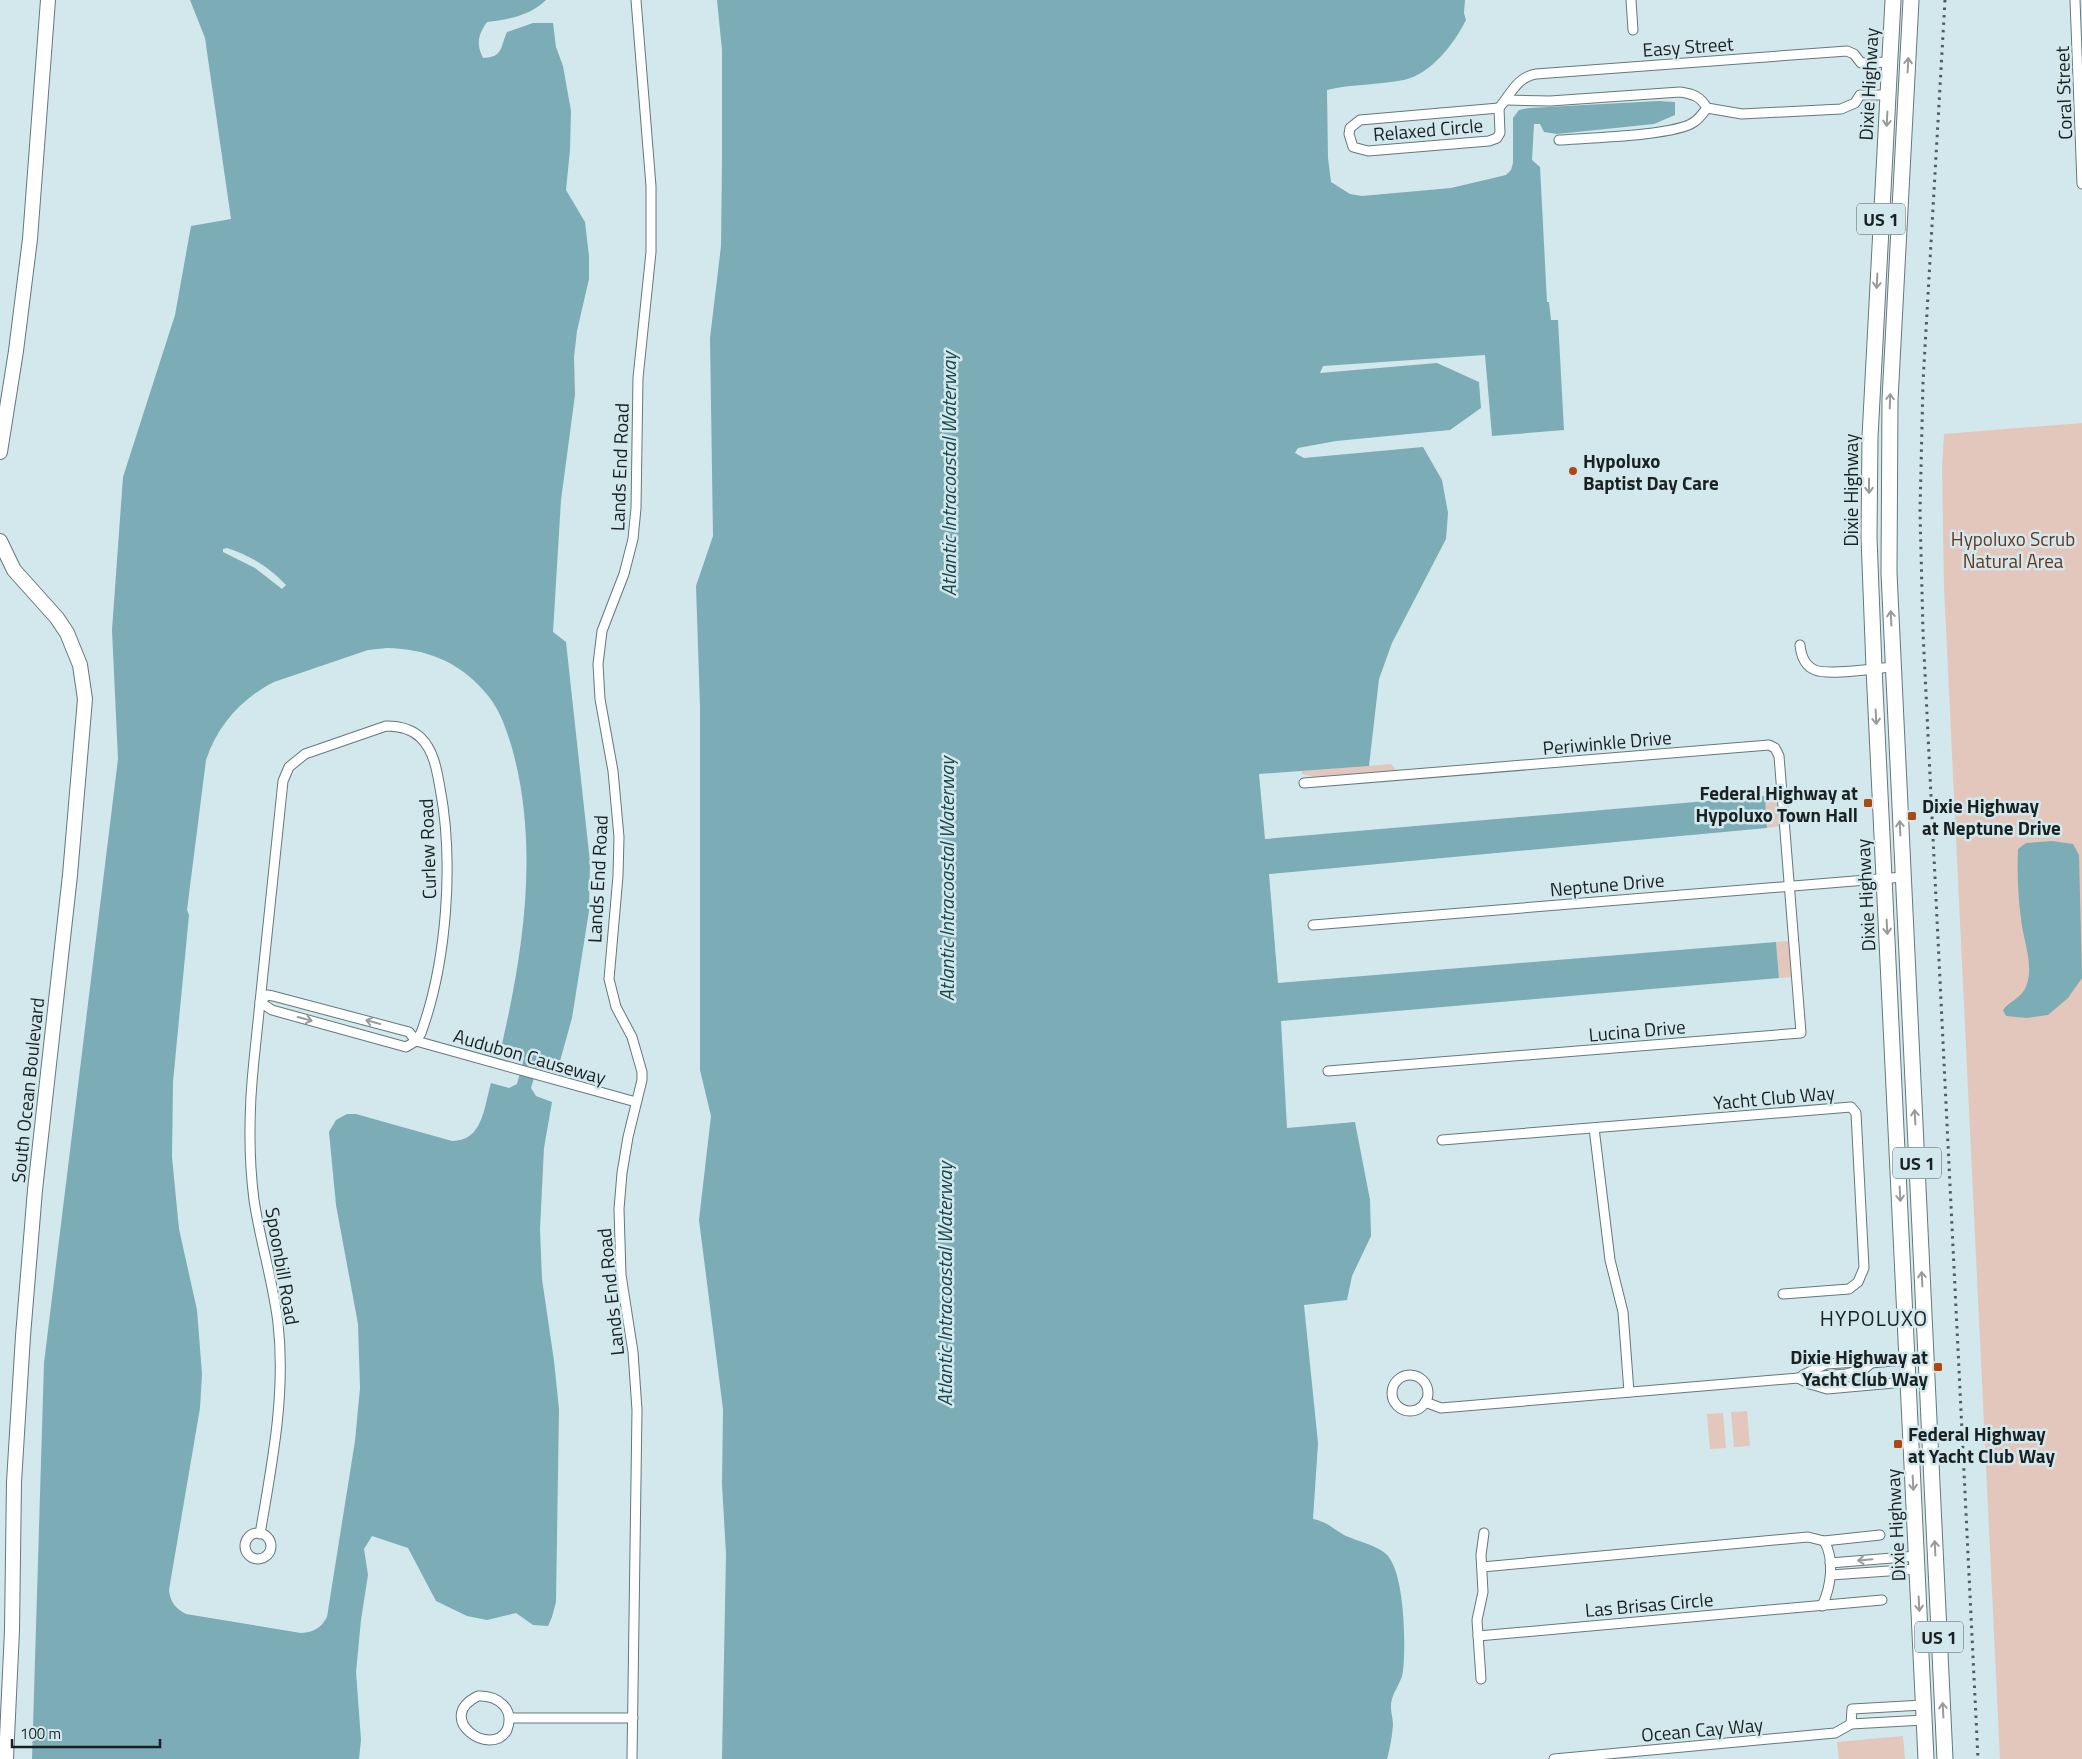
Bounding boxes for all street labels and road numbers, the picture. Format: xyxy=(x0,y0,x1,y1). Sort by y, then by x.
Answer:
street label: Dixie Highway xyxy=(1851,27,1885,141)
street label: Easy Street xyxy=(1642,28,1735,64)
street label: Coral Street xyxy=(2047,45,2079,140)
street label: Relaxed Circle xyxy=(1372,110,1484,148)
road number: US 1 xyxy=(1857,203,1905,234)
street label: Lands End Road xyxy=(602,403,636,531)
street label: Dixie Highway xyxy=(1836,434,1865,546)
street label: Periwinkle Drive xyxy=(1541,722,1673,762)
street label: Curlew Road xyxy=(411,798,443,900)
street label: Lands End Road xyxy=(579,814,615,944)
street label: Dixie Highway xyxy=(1848,838,1882,952)
street label: Neptune Drive xyxy=(1549,865,1665,903)
street label: South Ocean Boulevard xyxy=(3,996,51,1184)
street label: Lucina Drive xyxy=(1587,1011,1687,1049)
street label: Audubon Causeway xyxy=(450,1020,610,1092)
street label: Yacht Club Way xyxy=(1712,1077,1836,1117)
road number: US 1 xyxy=(1893,1148,1941,1178)
street label: Spoonbill Road xyxy=(258,1205,308,1327)
street label: Lands End Road xyxy=(589,1227,631,1357)
street label: Dixie Highway xyxy=(1878,1468,1912,1582)
street label: Las Brisas Circle xyxy=(1584,1584,1714,1624)
road number: US 1 xyxy=(1915,1621,1963,1652)
street label: Ocean Cay Way xyxy=(1640,1709,1764,1749)

